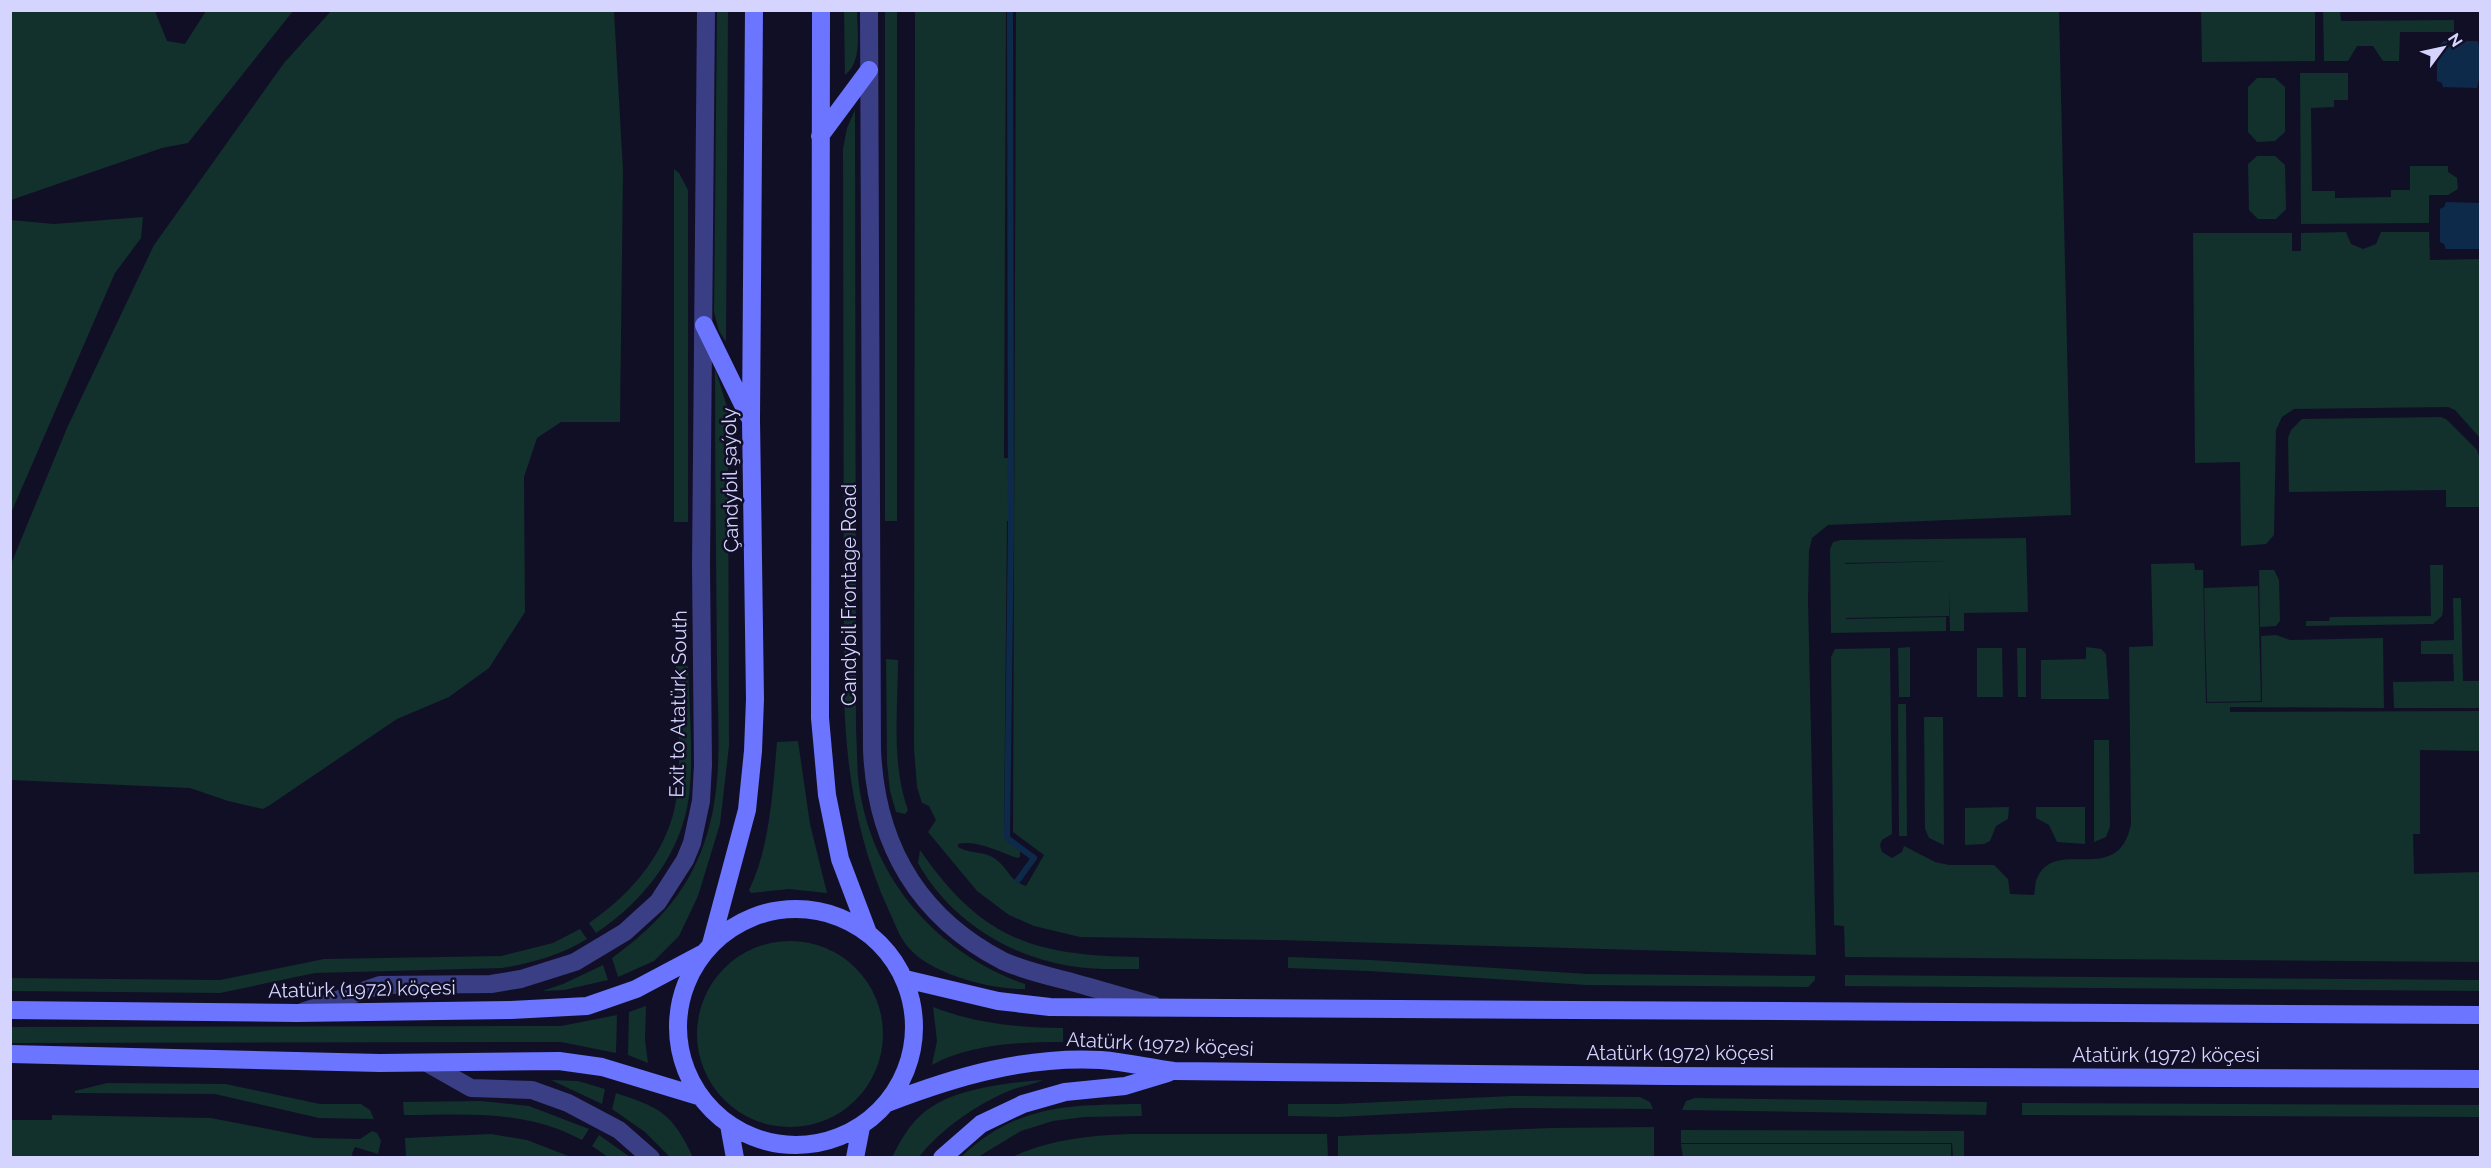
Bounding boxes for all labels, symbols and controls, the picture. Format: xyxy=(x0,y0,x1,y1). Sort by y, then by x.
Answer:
north arrow xyxy=(2413,18,2473,78)
text: N xyxy=(2444,30,2466,50)
street label: Çandybil şaýoly xyxy=(717,407,743,553)
street label: Candybil Frontage Road xyxy=(837,484,861,706)
street label: Exit to Atatürk South xyxy=(664,610,692,798)
street label: Atatürk (1972) köçesi xyxy=(268,975,456,1003)
street label: Atatürk (1972) köçesi xyxy=(1066,1027,1254,1061)
street label: Atatürk (1972) köçesi xyxy=(1586,1041,1774,1065)
street label: Atatürk (1972) köçesi xyxy=(2072,1043,2260,1067)

